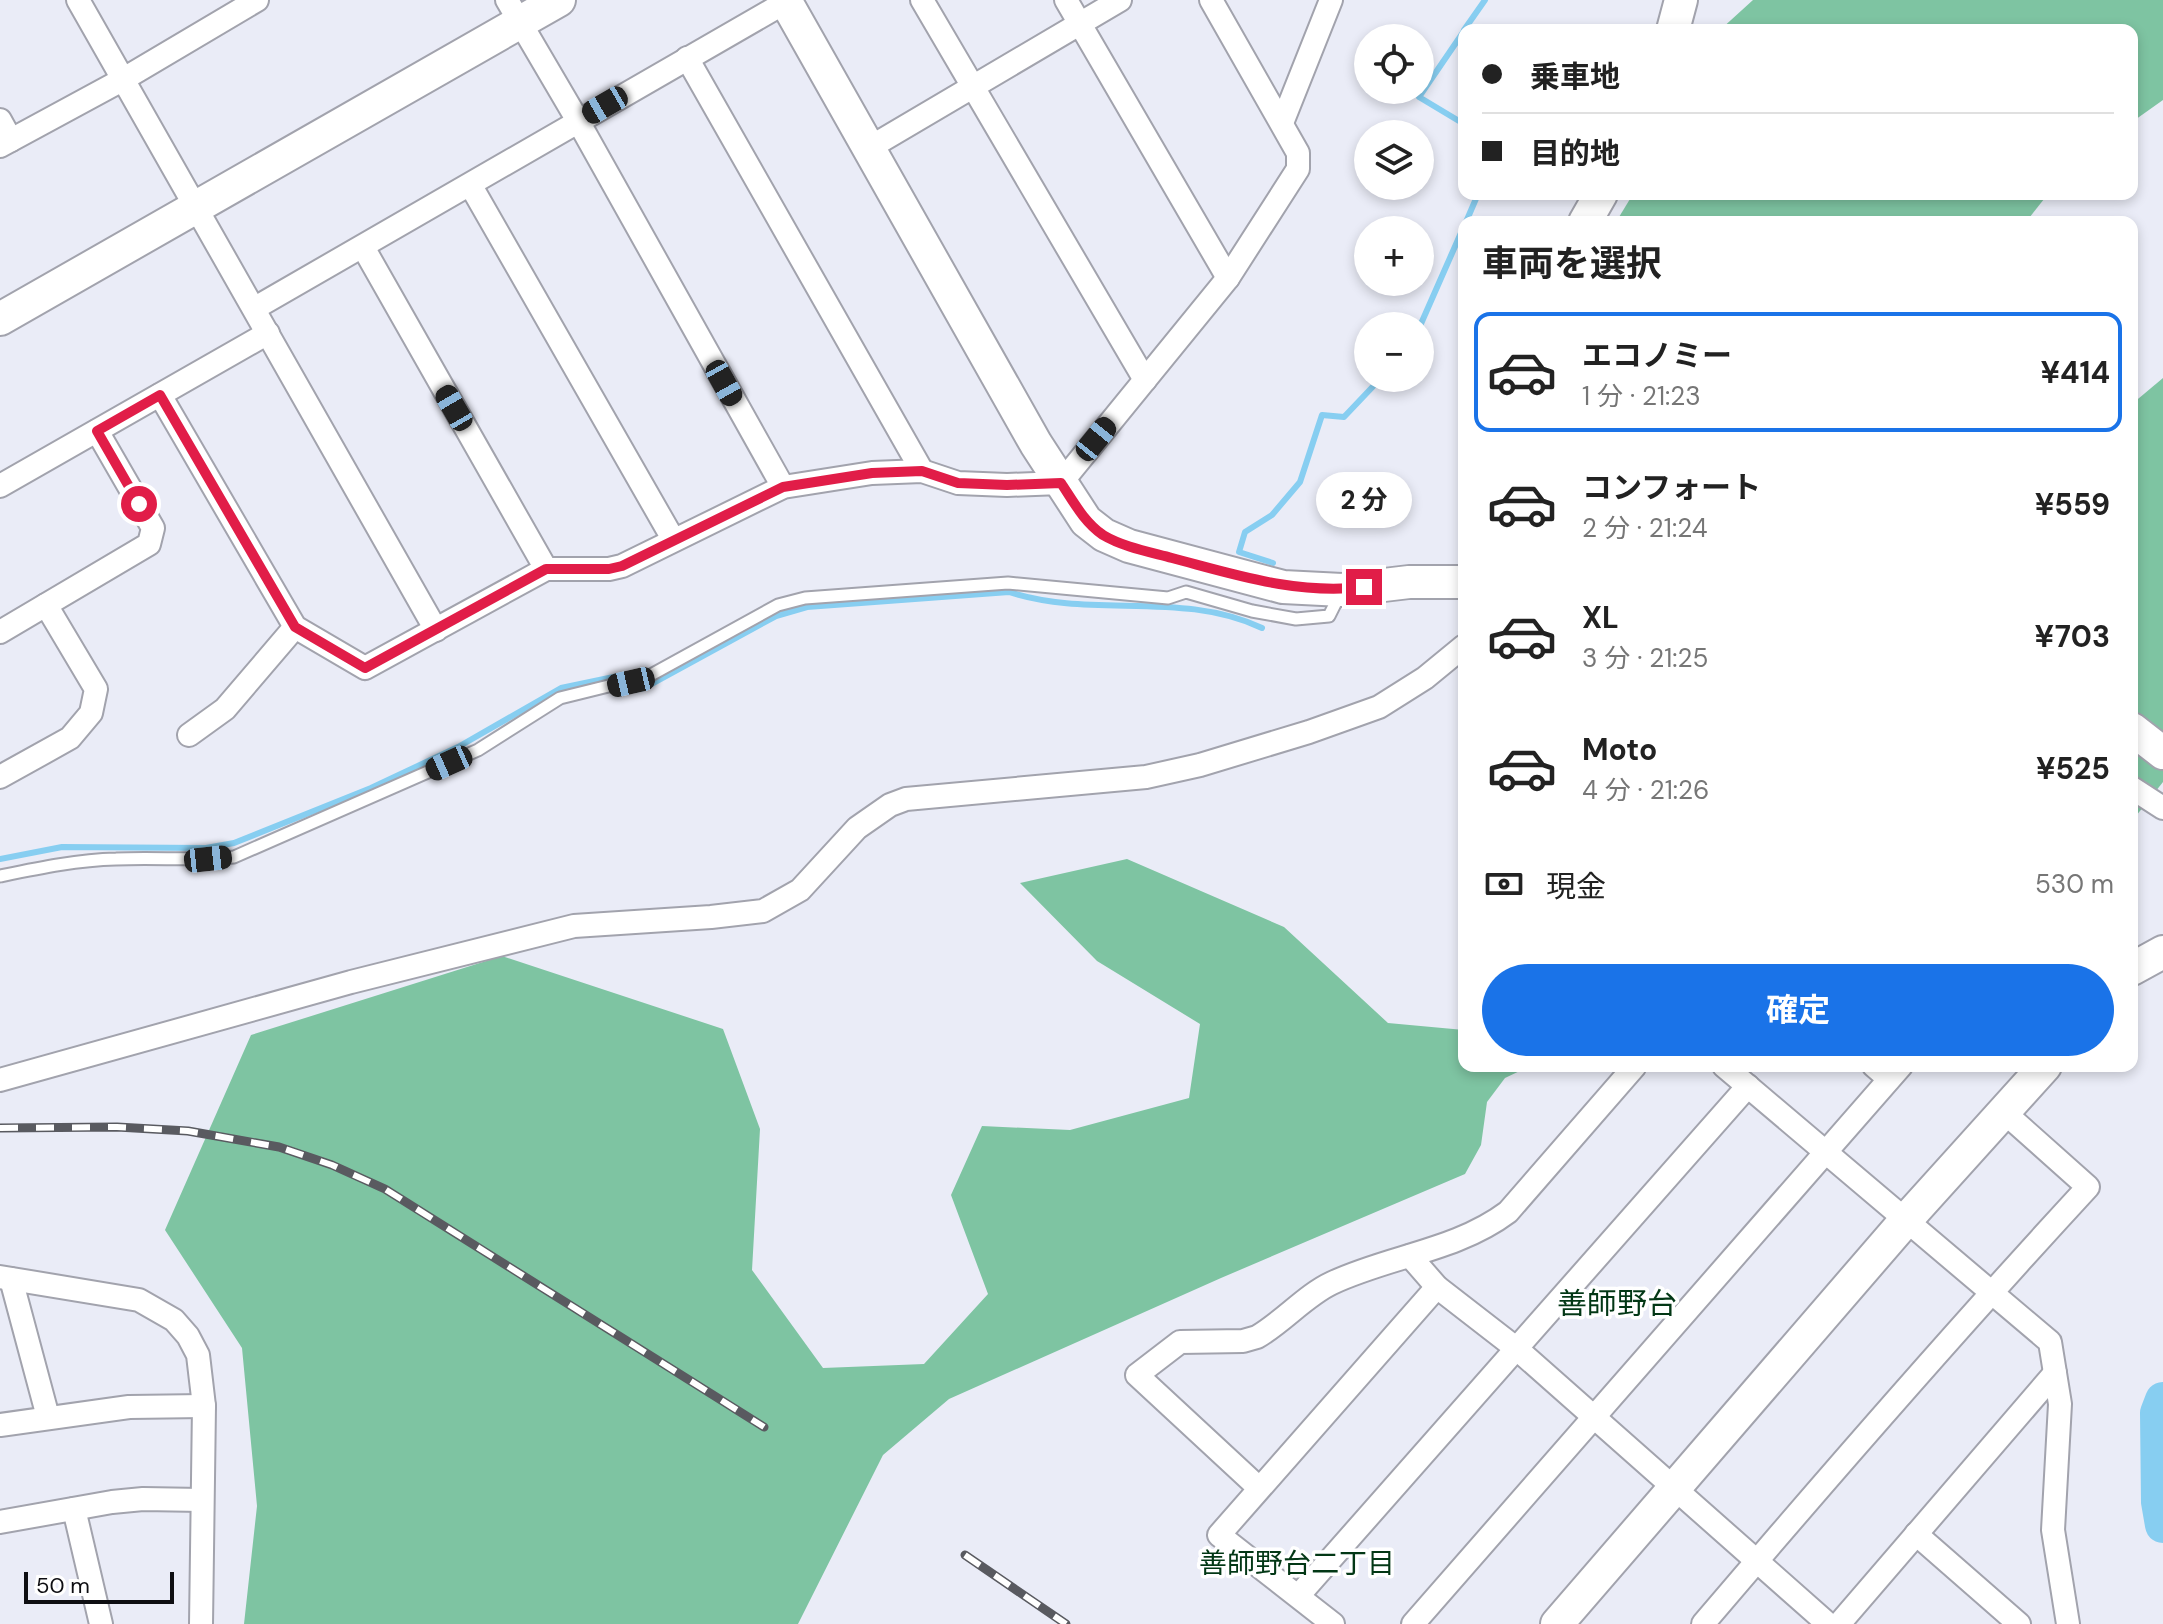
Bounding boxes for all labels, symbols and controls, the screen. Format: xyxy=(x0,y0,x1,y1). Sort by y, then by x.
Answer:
map controls xyxy=(1354,24,1434,392)
button: locate xyxy=(1354,24,1434,104)
text: 乗車地 xyxy=(1530,57,1620,96)
car xyxy=(578,83,632,127)
button: layers xyxy=(1354,120,1434,200)
text: 目的地 xyxy=(1530,134,1620,173)
button: + xyxy=(1354,216,1434,296)
text: 車両を選択 xyxy=(1482,240,1662,287)
button: − xyxy=(1354,312,1434,392)
icon: car xyxy=(1486,336,1558,408)
text: エコノミー xyxy=(1582,336,1732,375)
text: ¥414 xyxy=(2041,353,2110,392)
car xyxy=(702,356,746,410)
text: 1 分 · 21:23 xyxy=(1582,379,1701,413)
car xyxy=(432,381,476,435)
car xyxy=(1072,413,1120,465)
icon: car xyxy=(1486,468,1558,540)
text: コンフォート xyxy=(1582,468,1761,507)
callout: 2 分 xyxy=(1316,471,1412,527)
text: 2 分 xyxy=(1340,483,1388,517)
text: ¥559 xyxy=(2035,485,2110,524)
route start xyxy=(121,486,157,522)
text: 2 分 · 21:24 xyxy=(1582,511,1708,545)
route end xyxy=(1346,569,1382,605)
text: XL xyxy=(1582,598,1619,637)
icon: car xyxy=(1486,600,1558,672)
text: ¥703 xyxy=(2035,617,2110,656)
text: 3 分 · 21:25 xyxy=(1582,641,1708,675)
car xyxy=(605,665,657,699)
text: Moto xyxy=(1582,730,1657,769)
icon: car xyxy=(1486,732,1558,804)
car xyxy=(422,742,476,784)
text: ¥525 xyxy=(2036,749,2110,788)
text: 4 分 · 21:26 xyxy=(1582,773,1709,807)
car xyxy=(183,845,233,873)
icon: cash xyxy=(1482,862,1526,906)
text: 現金 xyxy=(1546,867,1606,906)
text: 530 m xyxy=(2035,867,2114,901)
button: 確定 xyxy=(1482,964,2114,1056)
district label: 善師野台 xyxy=(1557,1284,1677,1323)
district label: 善師野台二丁目 xyxy=(1199,1545,1395,1582)
scale bar xyxy=(24,1568,174,1604)
text: 50 m xyxy=(36,1571,90,1600)

